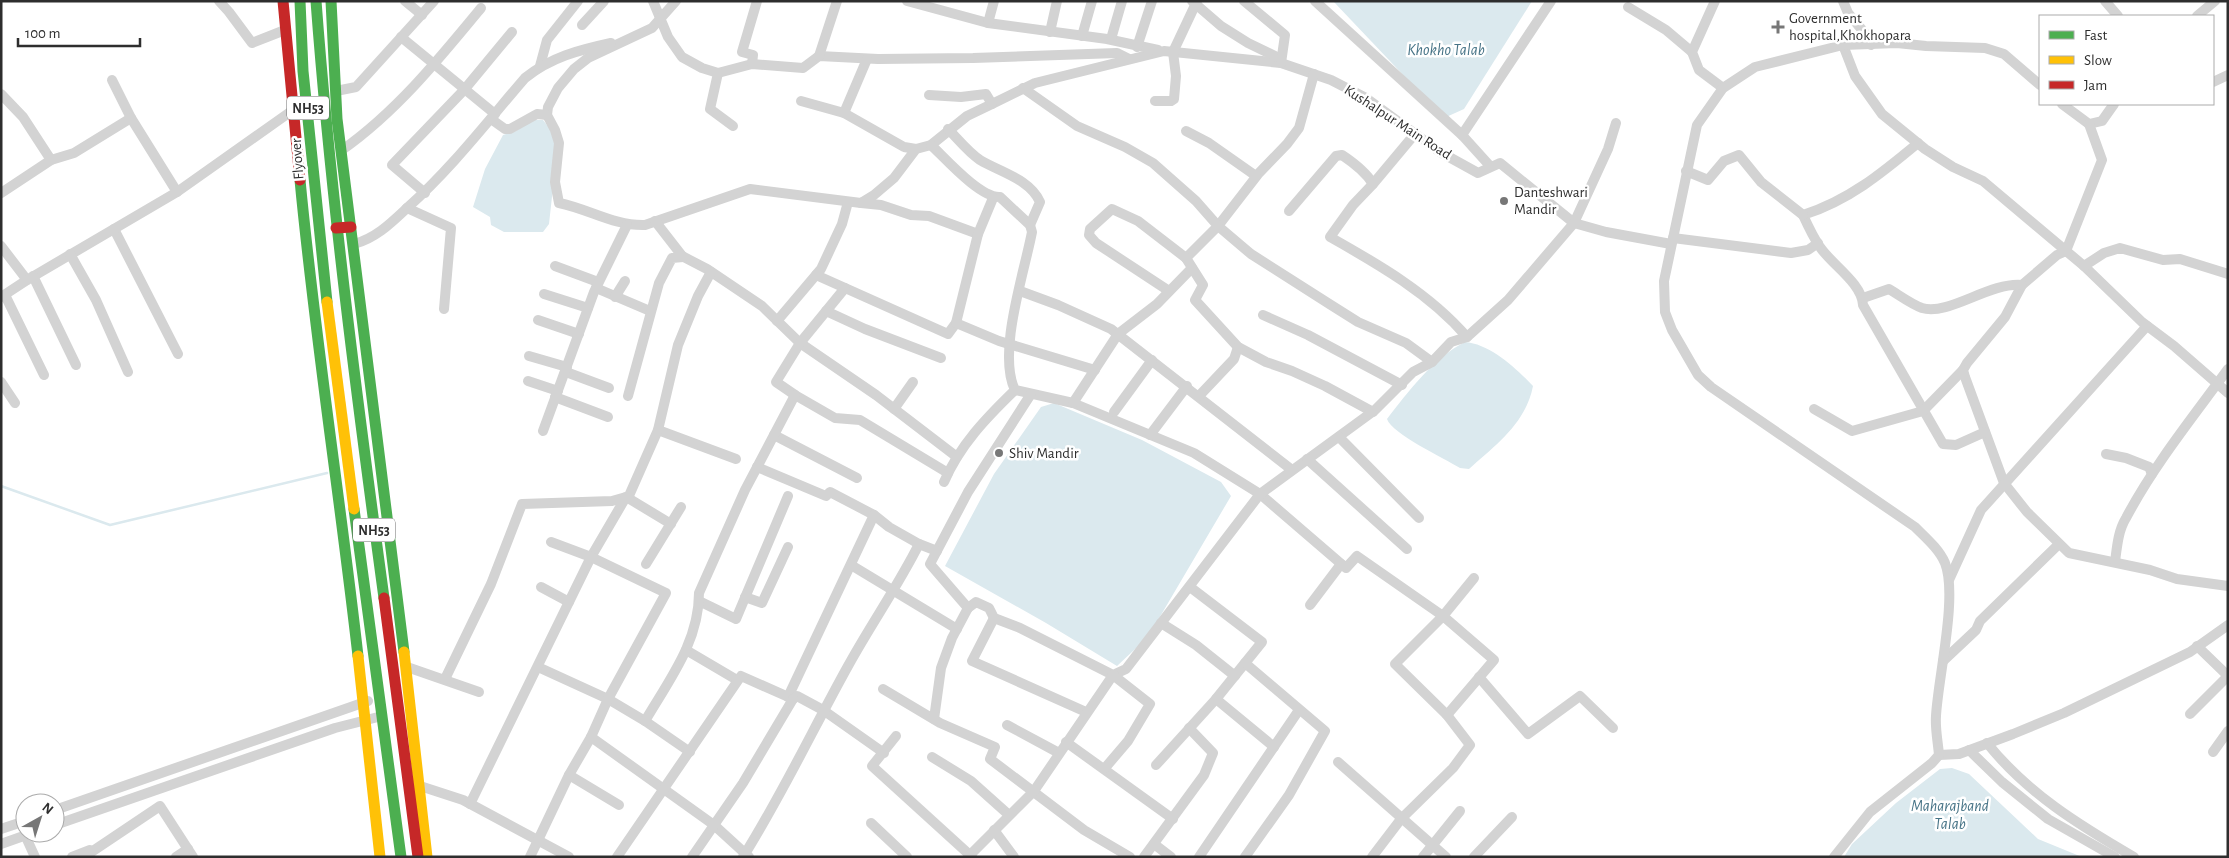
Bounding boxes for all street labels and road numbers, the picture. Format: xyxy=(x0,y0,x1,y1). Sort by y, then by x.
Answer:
street label: Kushalpur Main Road xyxy=(1341,82,1454,163)
road number: NH53 xyxy=(287,96,329,120)
street label: Flyover xyxy=(289,138,306,180)
road number: NH53 xyxy=(353,518,395,542)

